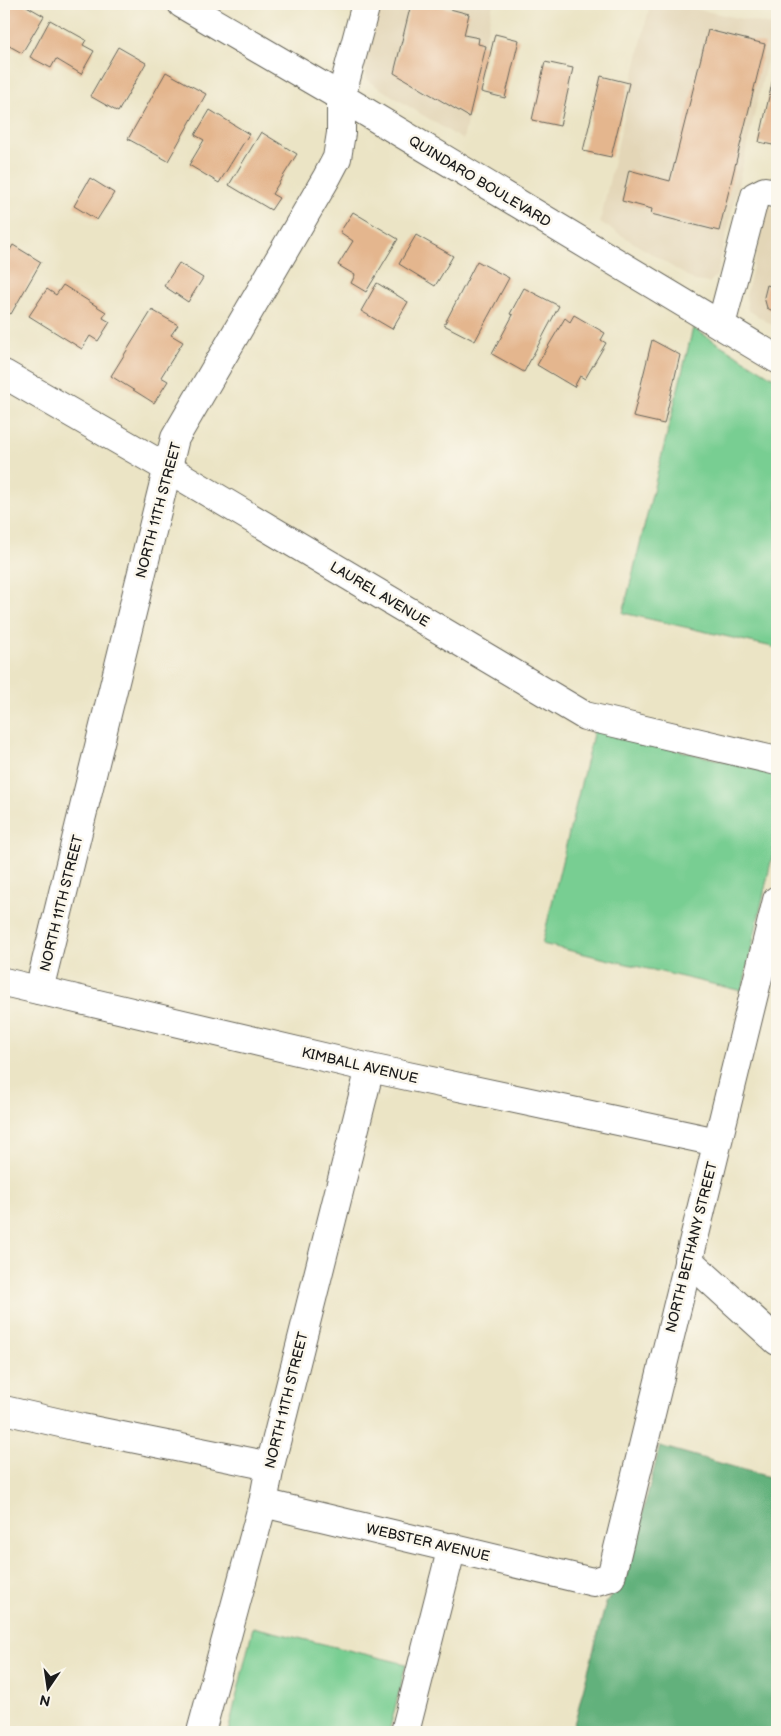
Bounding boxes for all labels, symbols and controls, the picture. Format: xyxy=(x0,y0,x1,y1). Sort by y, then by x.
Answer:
street label: QUINDARO BOULEVARD xyxy=(406,132,554,231)
street label: NORTH 11TH STREET xyxy=(132,440,185,580)
street label: LAUREL AVENUE xyxy=(327,558,432,631)
street label: NORTH 11TH STREET xyxy=(36,833,87,973)
street label: KIMBALL AVENUE xyxy=(300,1044,420,1087)
street label: NORTH BETHANY STREET xyxy=(662,1159,721,1334)
street label: NORTH 11TH STREET xyxy=(261,1330,312,1470)
street label: WEBSTER AVENUE xyxy=(364,1520,491,1565)
north arrow xyxy=(22,1664,72,1714)
text: N xyxy=(38,1691,52,1710)

